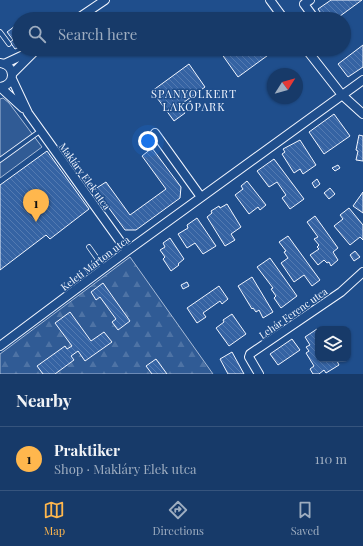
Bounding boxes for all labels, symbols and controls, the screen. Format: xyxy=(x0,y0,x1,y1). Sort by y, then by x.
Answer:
search box xyxy=(12,12,351,56)
icon: search xyxy=(26,23,48,45)
text: Search here xyxy=(58,24,137,44)
north arrow xyxy=(267,68,303,104)
district label: SPANYOLKERT LAKÓPARK xyxy=(151,86,237,114)
your location xyxy=(138,131,158,151)
street label: Makláry Elek utca xyxy=(56,140,114,212)
pin: 1 xyxy=(23,189,49,222)
street label: Keleti Márton utca xyxy=(58,232,132,294)
street label: Lehár Ferenc utca xyxy=(256,284,330,342)
map controls xyxy=(315,326,351,362)
button: layers xyxy=(315,326,351,362)
text: Nearby xyxy=(16,389,71,411)
text: Praktiker xyxy=(54,440,120,460)
text: 1 xyxy=(27,450,31,467)
text: 110 m xyxy=(315,450,347,467)
text: Shop · Makláry Elek utca xyxy=(54,460,196,477)
tab: Map xyxy=(43,499,65,538)
tab: Directions xyxy=(152,499,204,538)
tab: Saved xyxy=(291,499,319,538)

